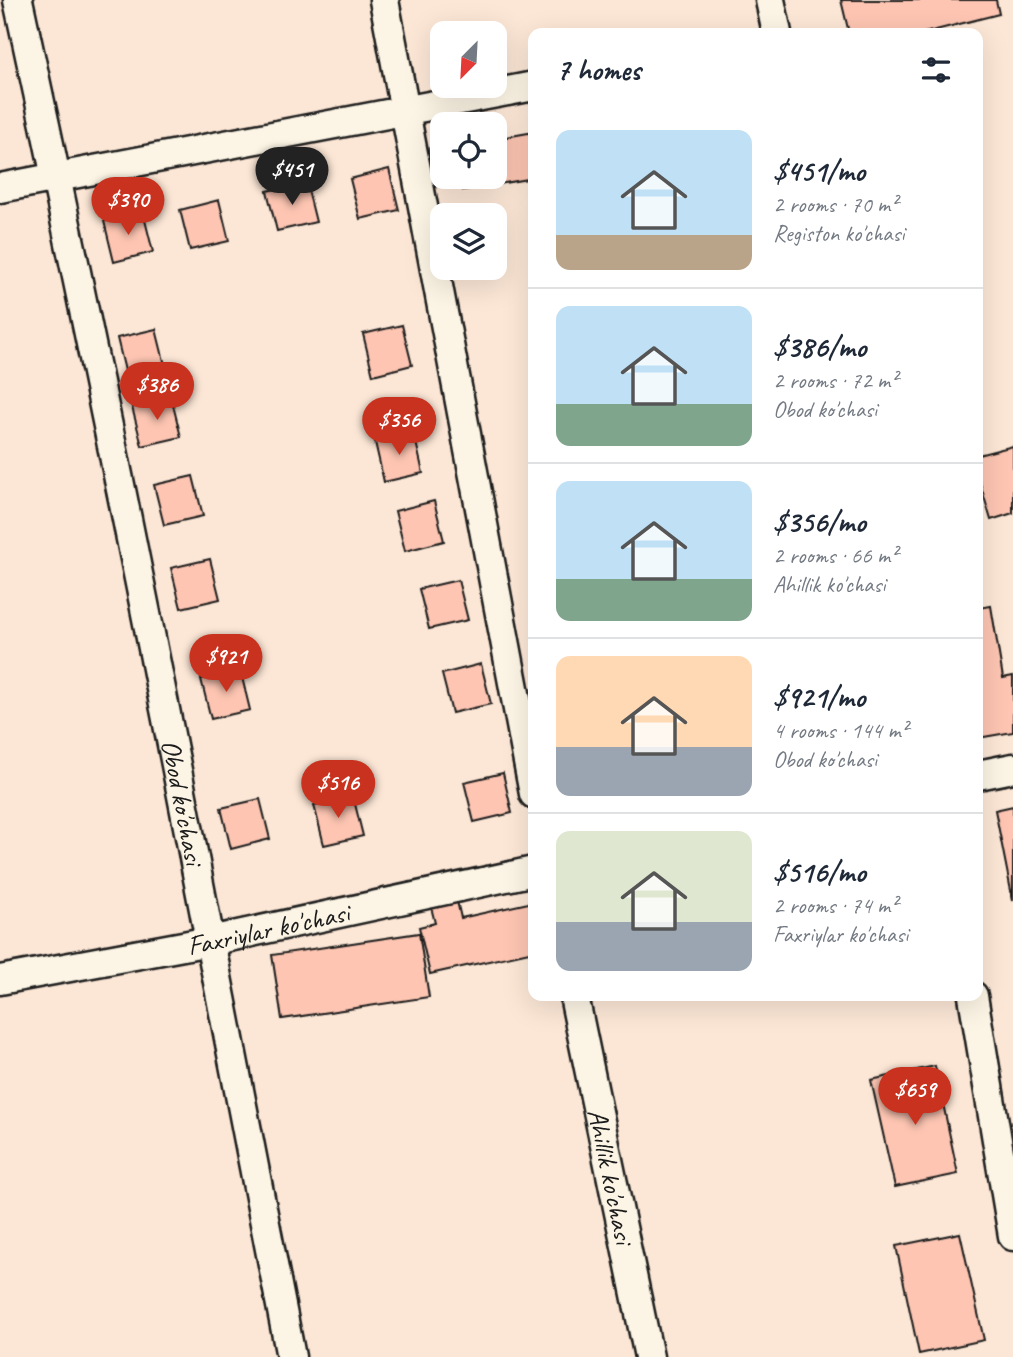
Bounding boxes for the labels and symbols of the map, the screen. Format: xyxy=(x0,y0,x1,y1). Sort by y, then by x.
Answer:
north arrow xyxy=(430,21,508,98)
pin: $451 xyxy=(251,148,333,207)
pin: $390 xyxy=(87,177,169,237)
pin: $386 xyxy=(116,362,198,422)
pin: $356 xyxy=(358,398,440,457)
pin: $921 xyxy=(185,634,267,694)
street label: Obod ko'chasi xyxy=(153,737,213,871)
pin: $516 xyxy=(297,760,379,820)
street label: Faxriylar ko'chasi xyxy=(184,894,356,963)
pin: $659 xyxy=(874,1068,956,1127)
street label: Ahillik ko'chasi xyxy=(580,1106,643,1251)

